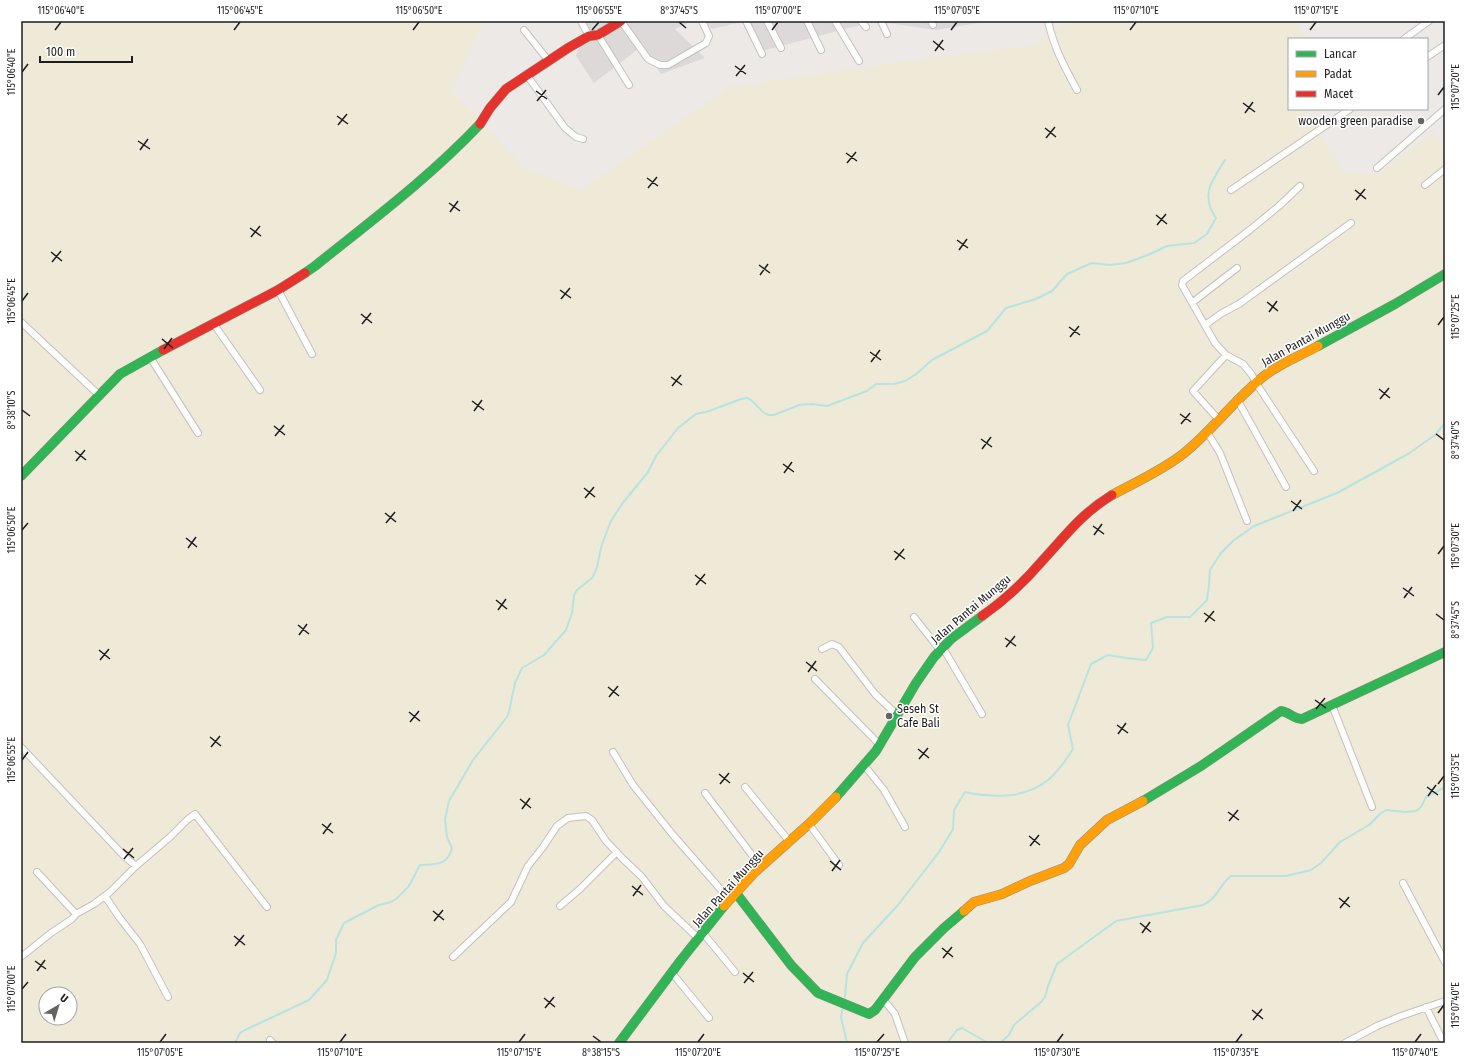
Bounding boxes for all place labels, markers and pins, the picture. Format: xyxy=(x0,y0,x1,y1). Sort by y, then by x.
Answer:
place label: wooden green paradise xyxy=(1298,114,1413,128)
marker: wooden green paradise xyxy=(1416,116,1426,126)
place label: Seseh St Cafe Bali xyxy=(897,702,940,730)
marker: Seseh St Cafe Bali xyxy=(884,711,894,721)

